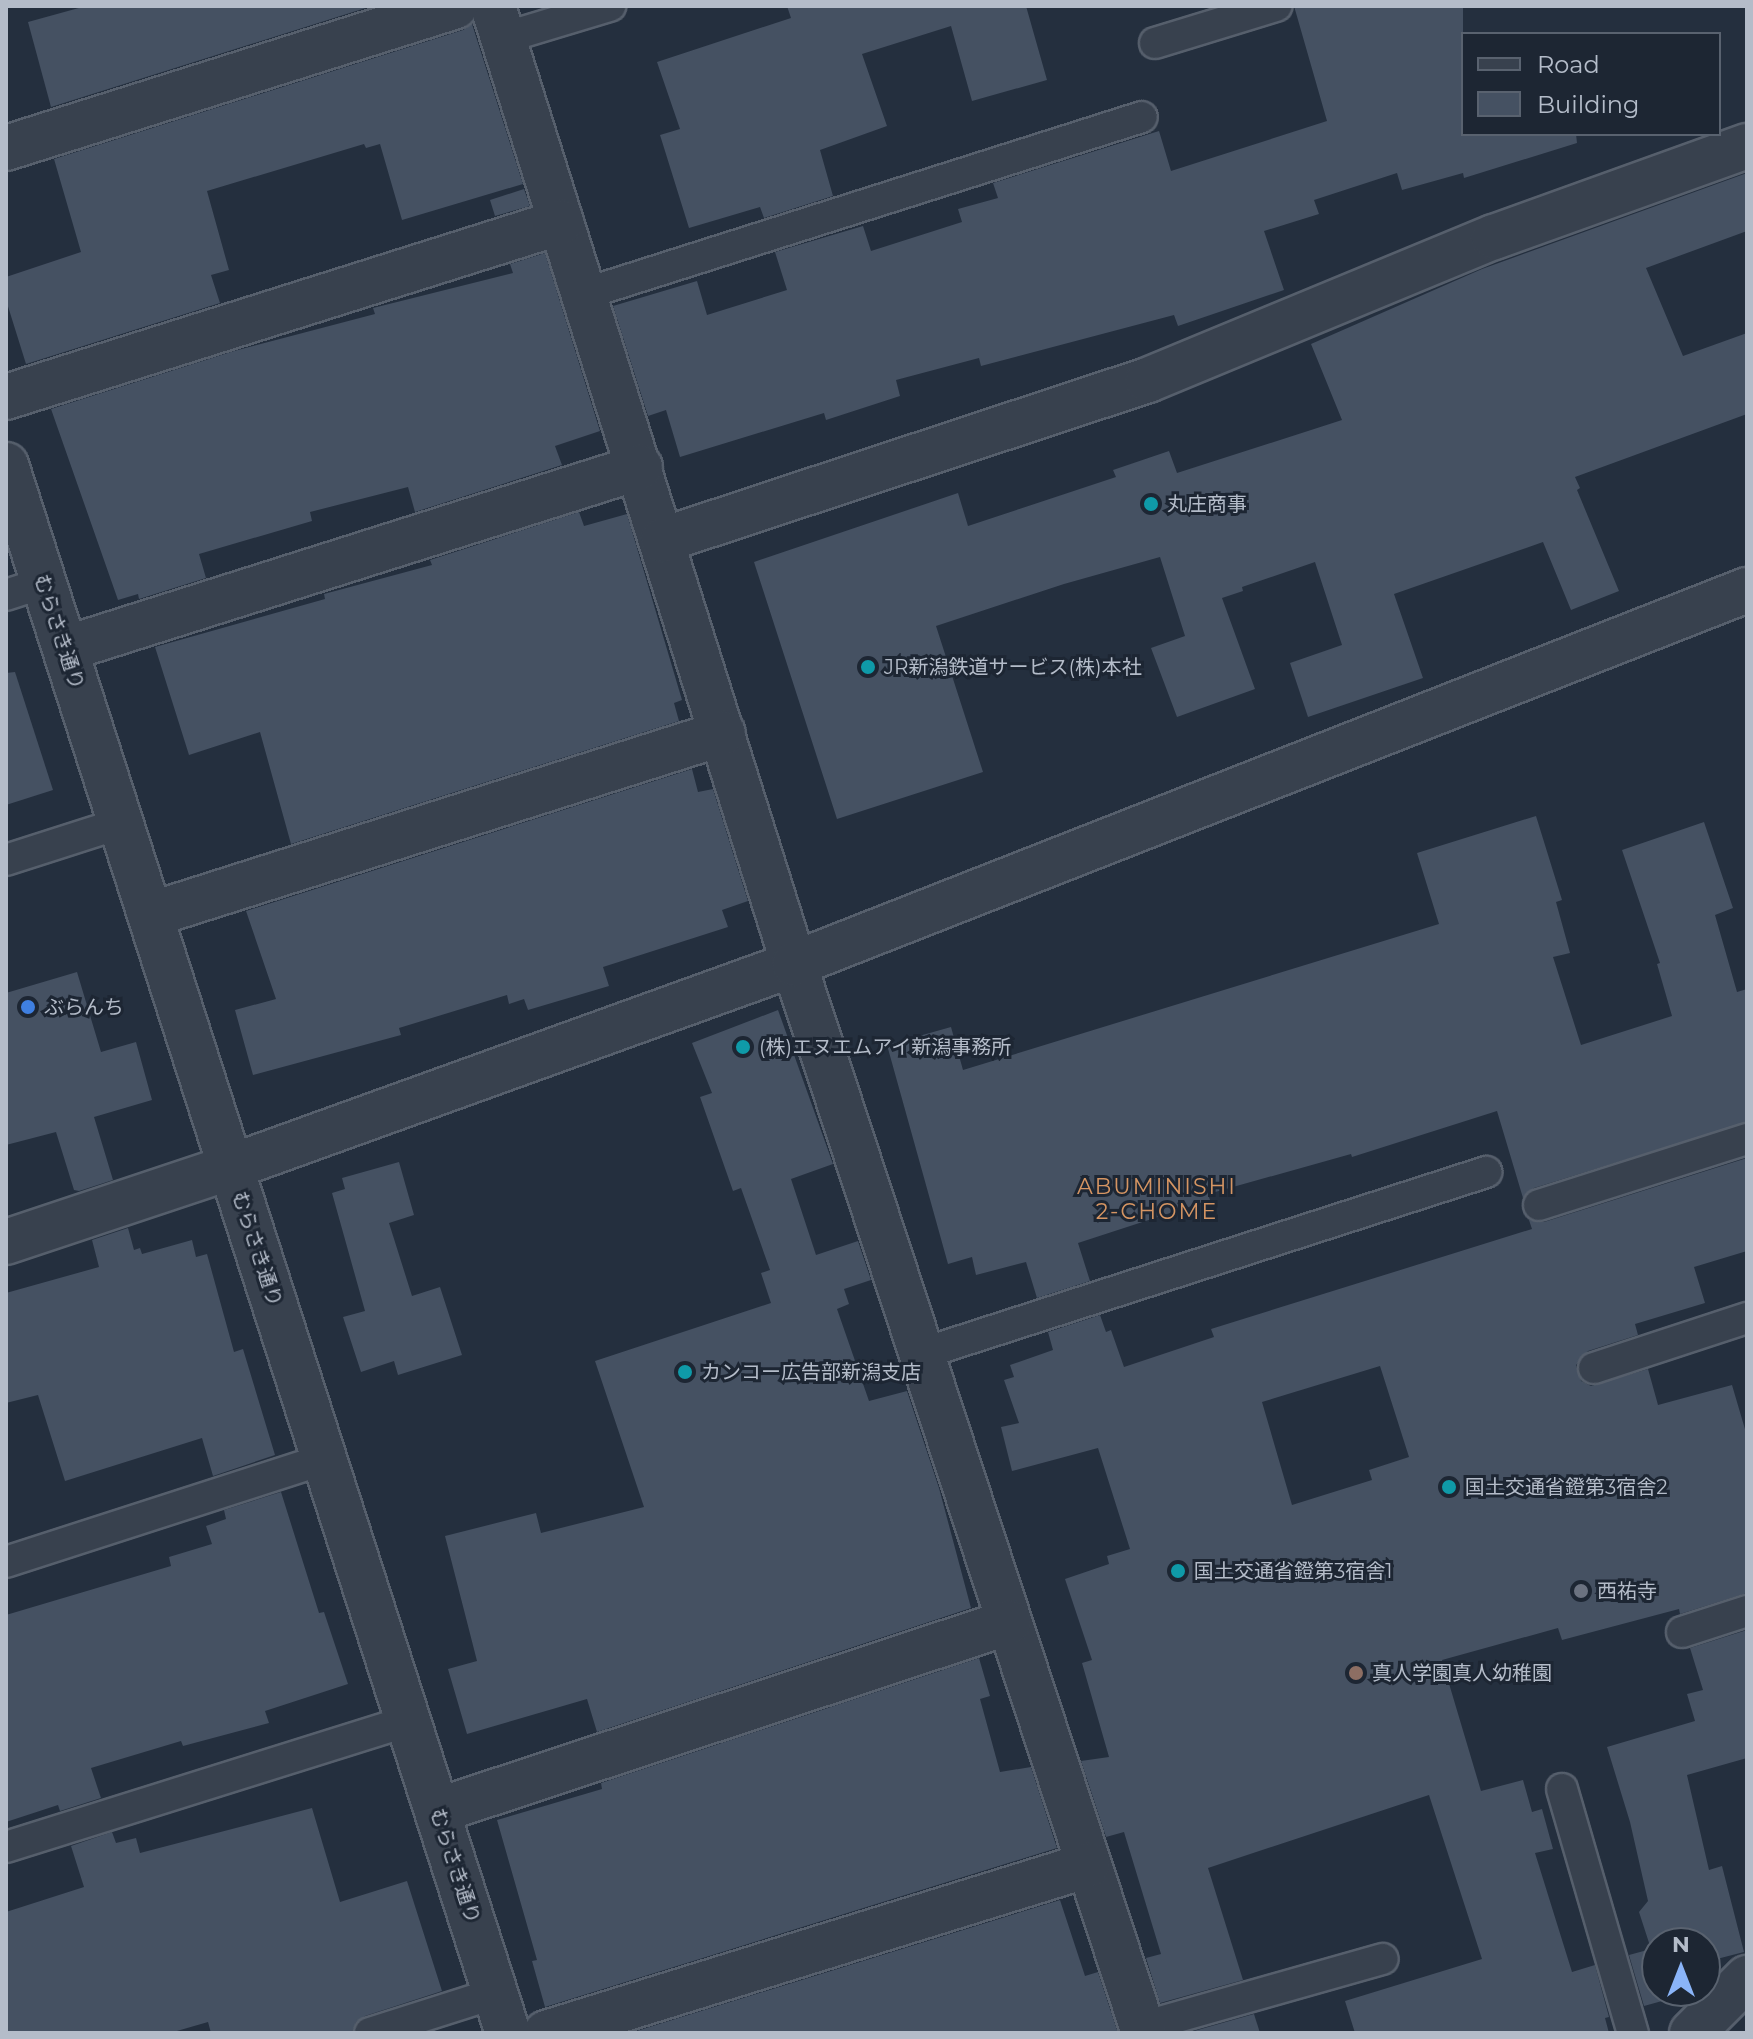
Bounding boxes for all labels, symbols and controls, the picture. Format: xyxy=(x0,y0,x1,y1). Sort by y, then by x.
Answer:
legend xyxy=(1461,32,1721,136)
text: Road xyxy=(1537,50,1600,79)
text: Building xyxy=(1537,90,1640,119)
place label: 丸庄商事 xyxy=(1167,492,1247,516)
marker: 丸庄商事 xyxy=(1142,495,1160,513)
street label: むらさき通り xyxy=(29,571,89,693)
place label: JR新潟鉄道サービス(株)本社 xyxy=(884,655,1142,679)
marker: JR新潟鉄道サービス(株)本社 xyxy=(859,658,877,676)
place label: ぶらんち xyxy=(44,995,124,1019)
marker: ぶらんち xyxy=(19,998,37,1016)
place label: (株)エヌエムアイ新潟事務所 xyxy=(759,1035,1012,1059)
marker: (株)エヌエムアイ新潟事務所 xyxy=(734,1038,752,1056)
district label: ABUMINISHI 2-CHOME xyxy=(1077,1173,1237,1224)
street label: むらさき通り xyxy=(227,1188,287,1310)
place label: カンコー広告部新潟支店 xyxy=(701,1360,921,1384)
marker: カンコー広告部新潟支店 xyxy=(676,1363,694,1381)
place label: 国土交通省鐙第3宿舎2 xyxy=(1465,1475,1668,1499)
marker: 国土交通省鐙第3宿舎2 xyxy=(1440,1478,1458,1496)
place label: 国土交通省鐙第3宿舎1 xyxy=(1194,1559,1392,1583)
marker: 国土交通省鐙第3宿舎1 xyxy=(1169,1562,1187,1580)
place label: 西祐寺 xyxy=(1597,1579,1657,1603)
marker: 西祐寺 xyxy=(1572,1582,1590,1600)
place label: 真人学園真人幼稚園 xyxy=(1372,1661,1552,1685)
marker: 真人学園真人幼稚園 xyxy=(1347,1664,1365,1682)
street label: むらさき通り xyxy=(425,1805,485,1927)
north arrow xyxy=(1641,1927,1721,2007)
text: N xyxy=(1672,1931,1690,1958)

